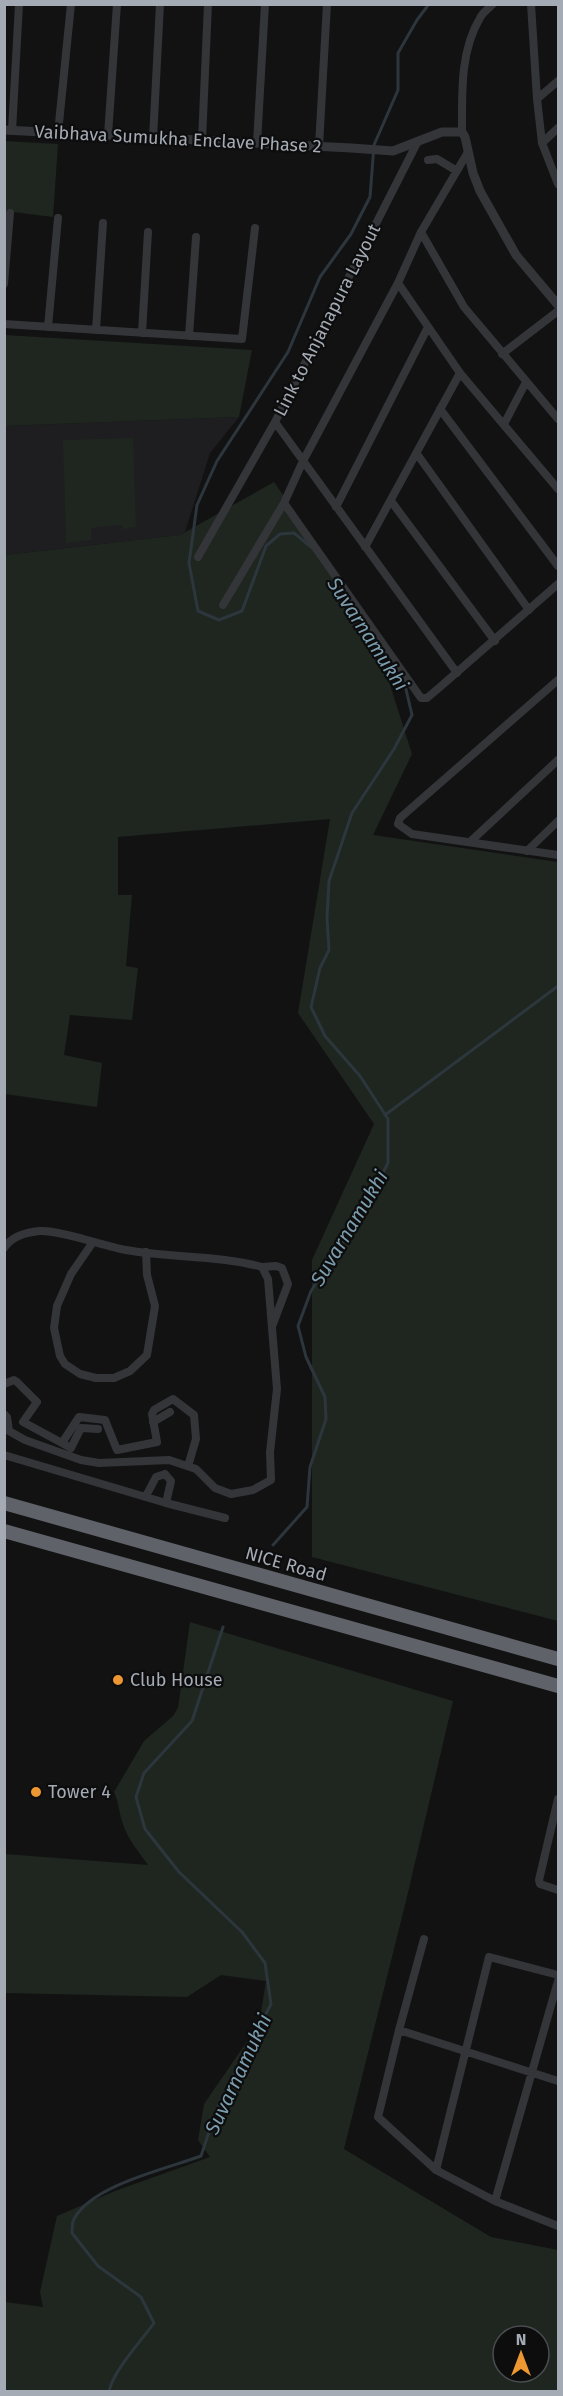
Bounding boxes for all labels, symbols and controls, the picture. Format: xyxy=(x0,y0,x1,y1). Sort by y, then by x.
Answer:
street label: Vaibhava Sumukha Enclave Phase 2 xyxy=(34,120,322,158)
street label: Link to Anjanapura Layout xyxy=(269,220,385,420)
water label: Suvarnamukhi xyxy=(322,572,414,696)
water label: Suvarnamukhi xyxy=(305,1166,393,1291)
street label: NICE Road xyxy=(243,1542,329,1586)
place label: Club House xyxy=(130,1669,223,1691)
marker: Club House xyxy=(111,1673,125,1687)
place label: Tower 4 xyxy=(48,1781,111,1803)
marker: Tower 4 xyxy=(29,1785,43,1799)
water label: Suvarnamukhi xyxy=(199,2009,277,2139)
north arrow xyxy=(491,2324,551,2384)
text: N xyxy=(516,2330,526,2349)

